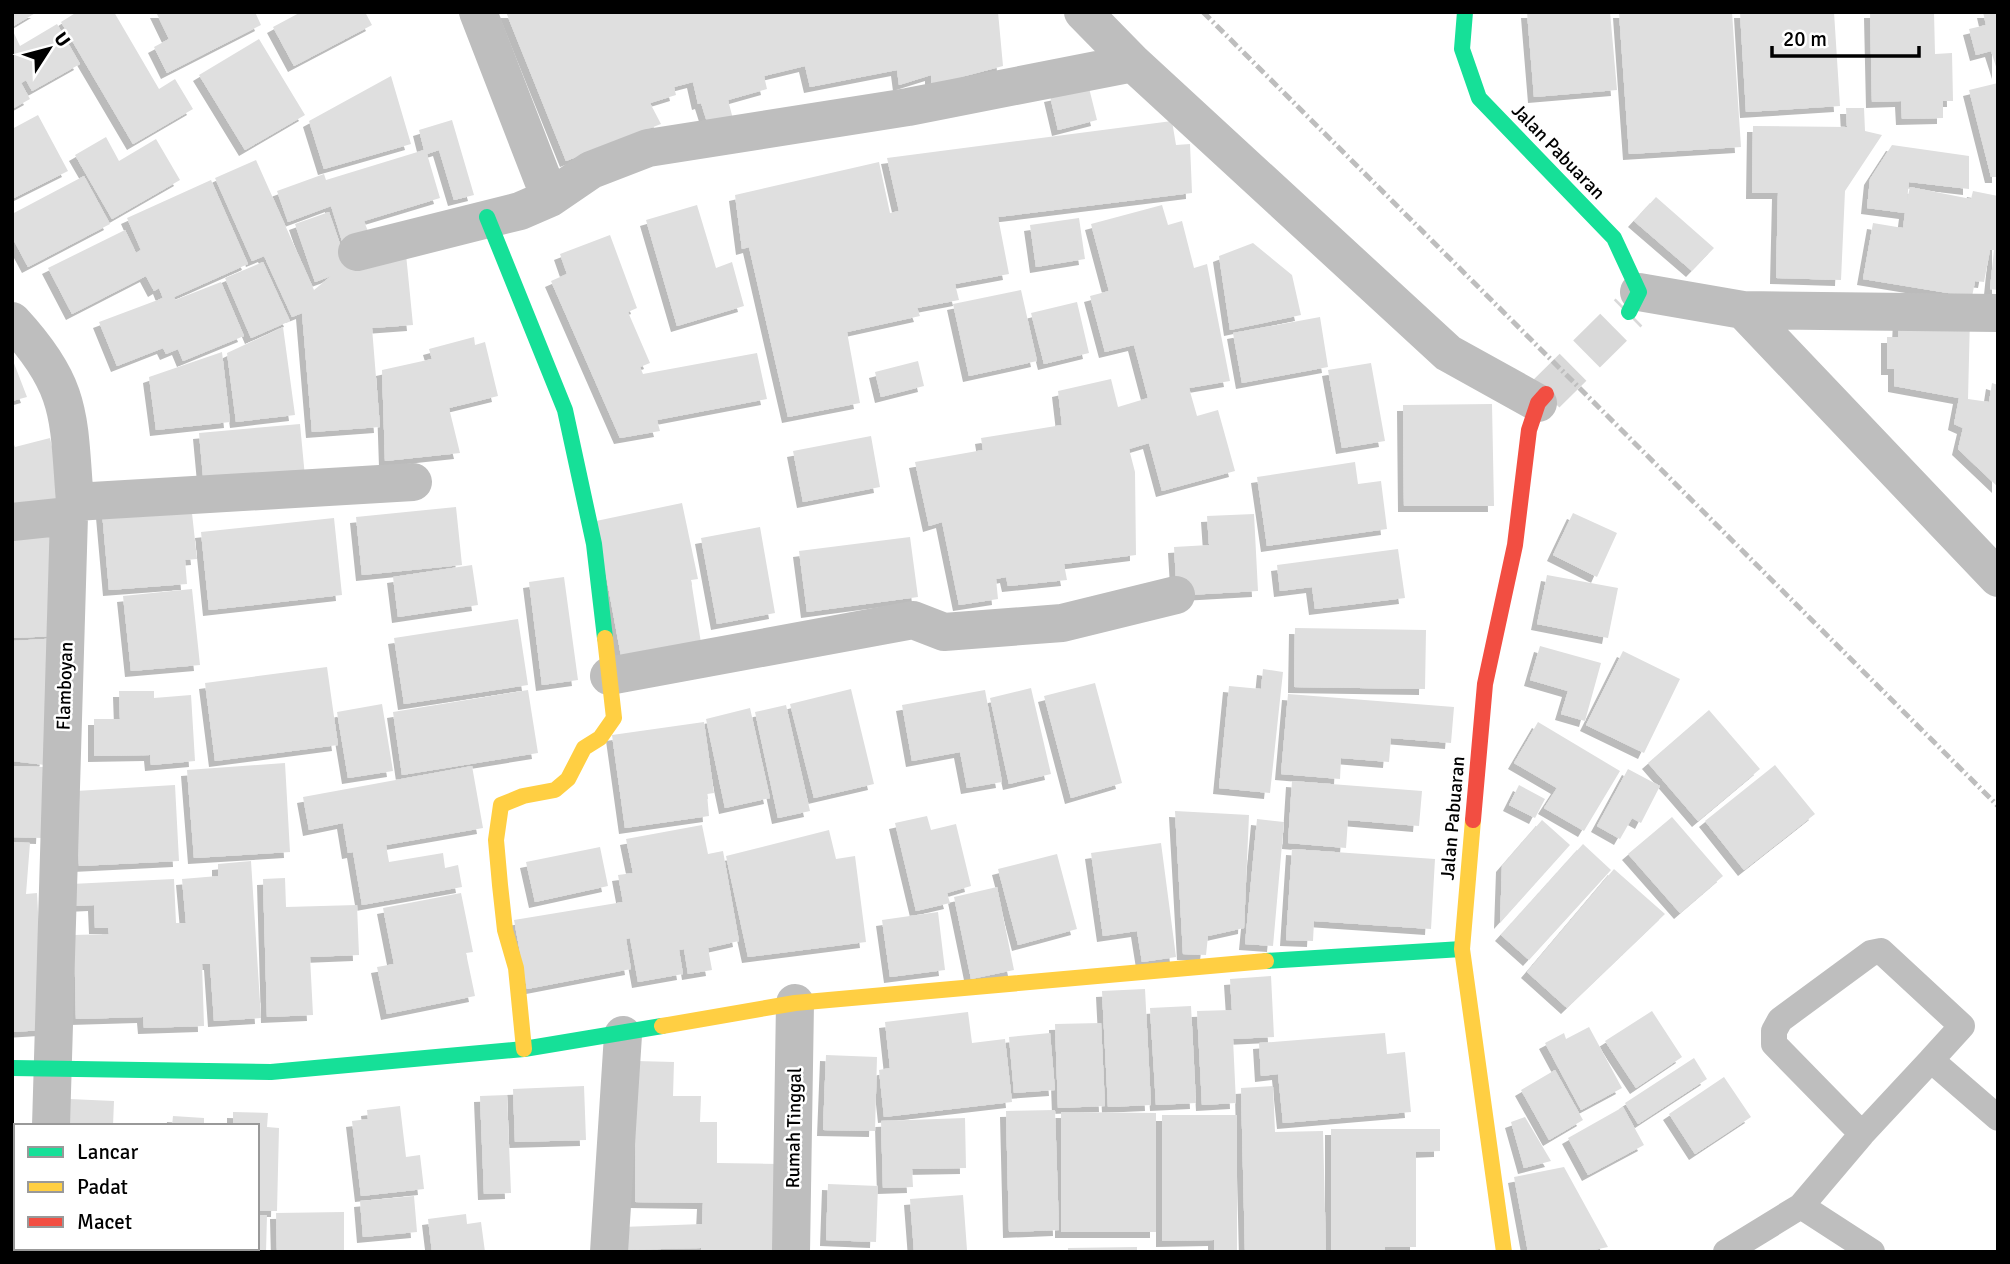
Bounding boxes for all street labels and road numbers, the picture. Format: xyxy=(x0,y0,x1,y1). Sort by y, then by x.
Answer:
street label: Jalan Pabuaran xyxy=(1506,99,1610,205)
street label: Flamboyan xyxy=(51,641,79,731)
street label: Jalan Pabuaran xyxy=(1436,755,1470,881)
street label: Rumah Tinggal xyxy=(781,1067,807,1189)

